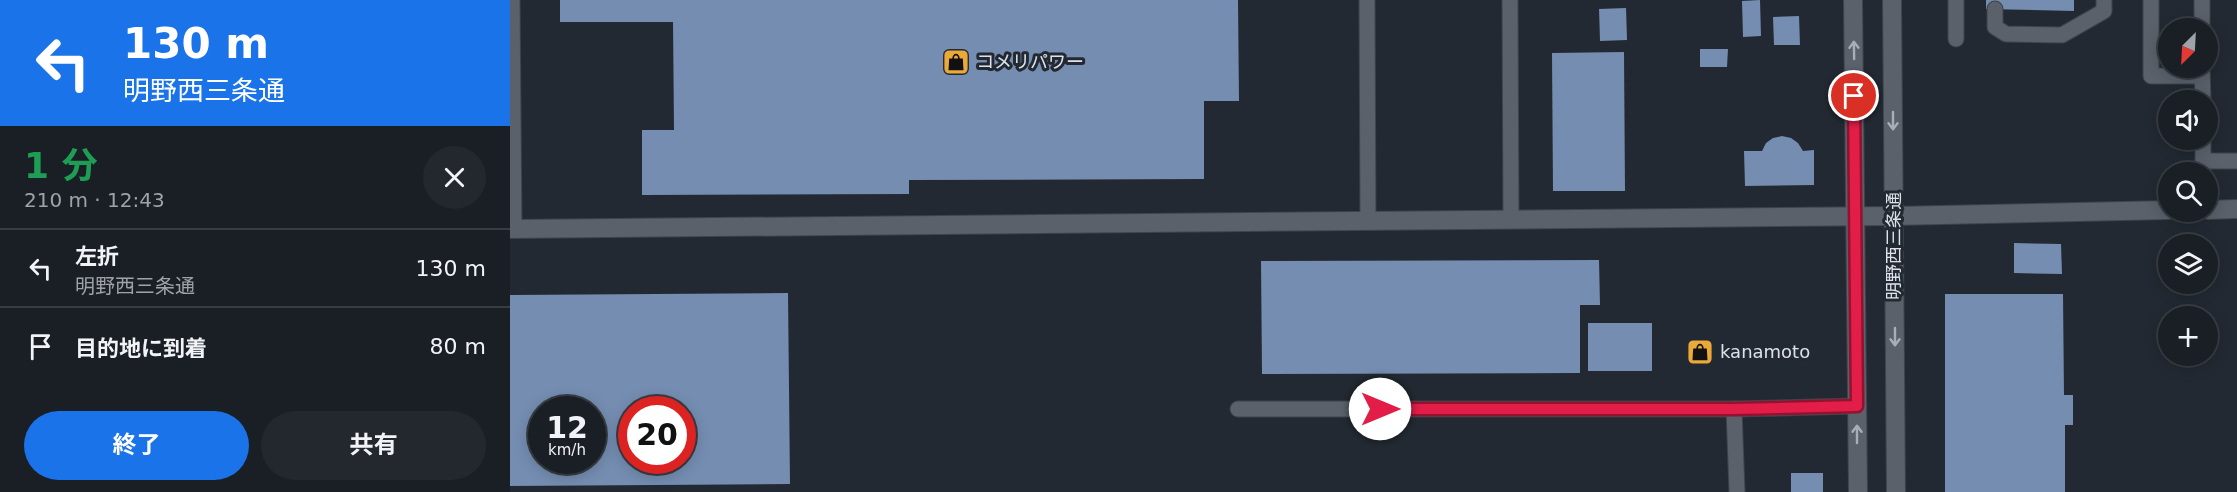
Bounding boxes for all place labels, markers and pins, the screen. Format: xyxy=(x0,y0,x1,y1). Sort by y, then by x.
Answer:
shop icon: コメリパワー xyxy=(941,47,971,77)
place label: コメリパワー xyxy=(976,51,1084,72)
pin xyxy=(1828,70,1879,121)
shop icon: kanamoto xyxy=(1685,337,1715,367)
place label: kanamoto xyxy=(1720,341,1810,362)

